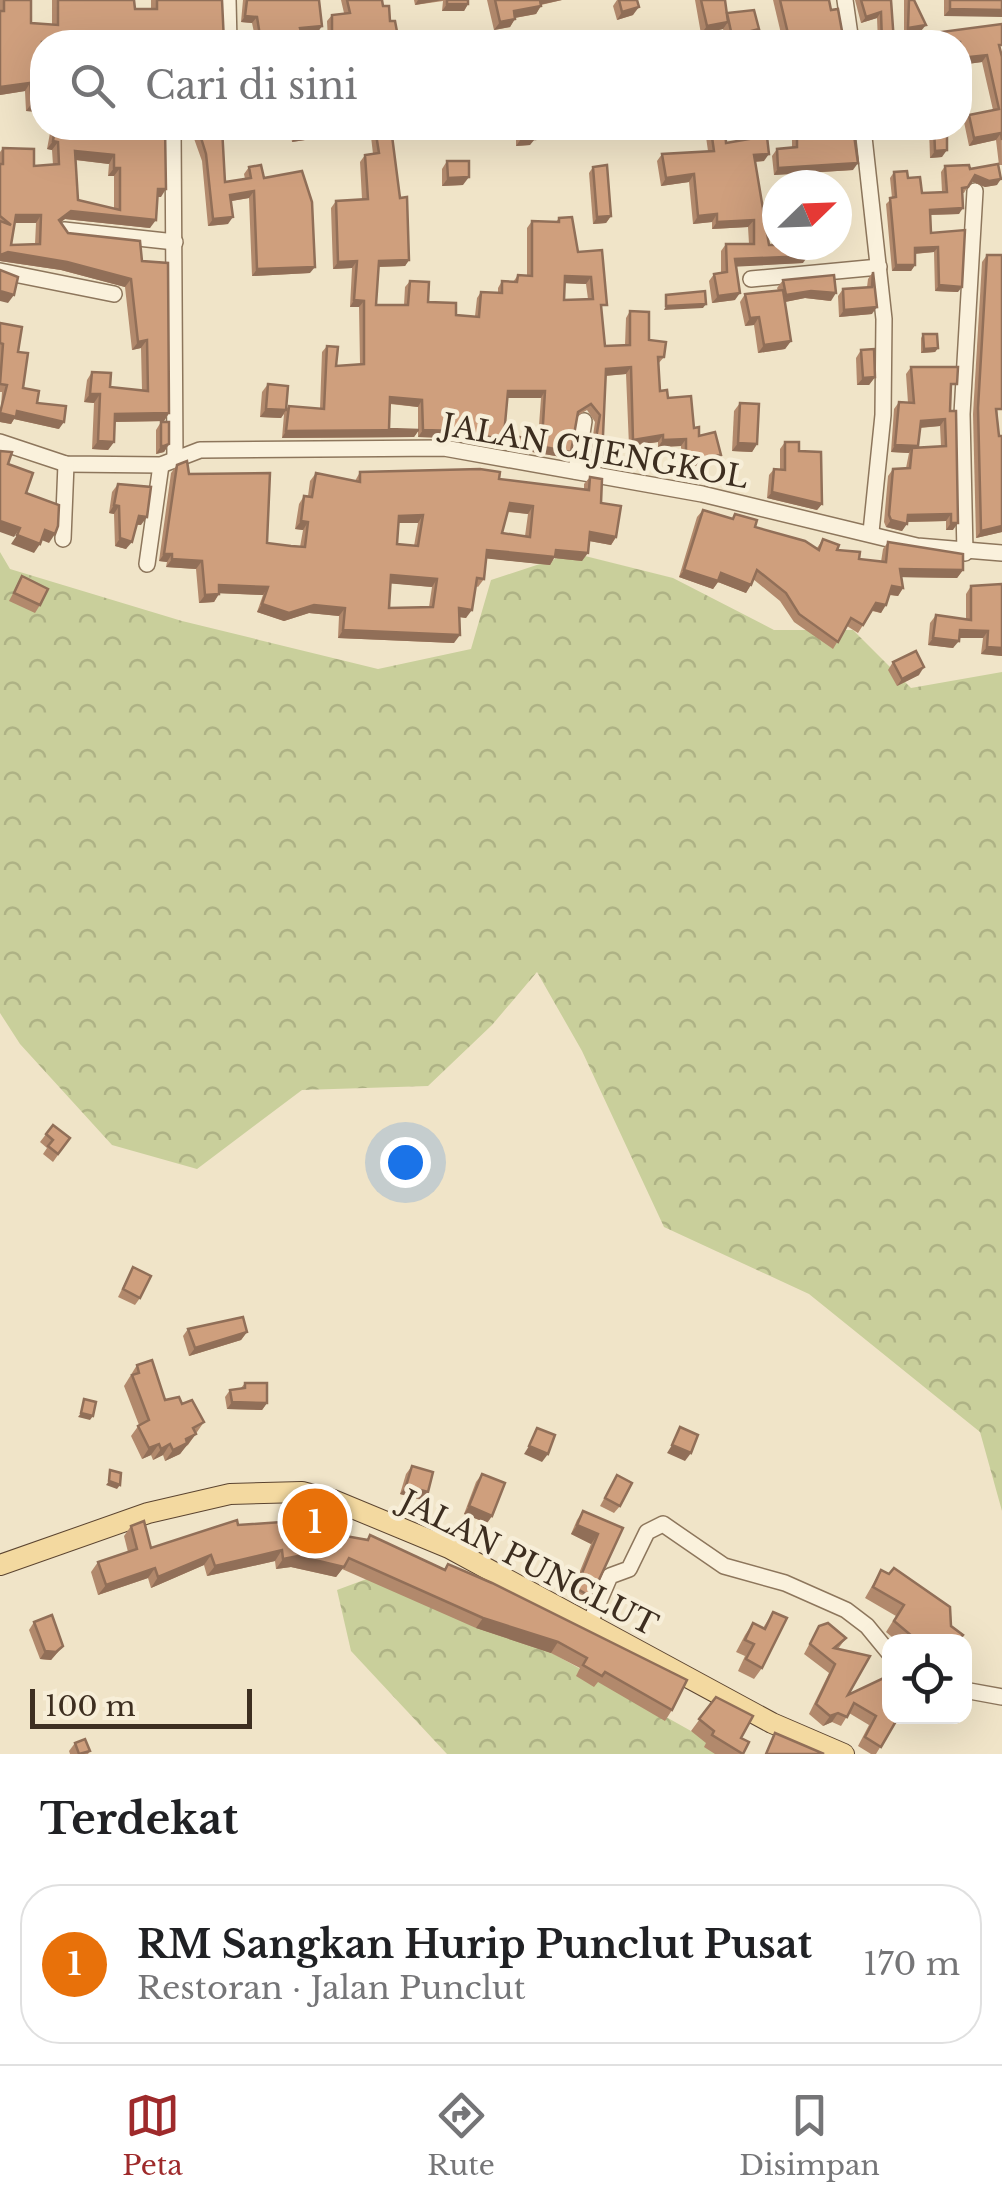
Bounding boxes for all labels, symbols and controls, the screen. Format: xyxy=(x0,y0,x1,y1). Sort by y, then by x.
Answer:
search box xyxy=(30,30,972,140)
icon: search xyxy=(65,58,120,113)
text: Cari di sini xyxy=(145,62,357,109)
north arrow xyxy=(762,170,852,260)
street label: JALAN CIJENGKOL xyxy=(435,405,751,496)
your location xyxy=(380,1137,431,1188)
street label: JALAN PUNCLUT xyxy=(391,1480,664,1644)
pin: 1 xyxy=(282,1484,348,1558)
map controls xyxy=(882,1634,972,1724)
button: locate xyxy=(882,1634,972,1724)
scale bar xyxy=(30,1684,252,1728)
text: 100 m xyxy=(45,1689,136,1724)
text: Terdekat xyxy=(40,1793,238,1845)
text: RM Sangkan Hurip Punclut Pusat xyxy=(137,1921,812,1968)
text: 1 xyxy=(68,1944,81,1984)
text: 170 m xyxy=(863,1944,960,1984)
text: Restoran · Jalan Punclut xyxy=(137,1968,526,2008)
tab: Peta xyxy=(122,2088,183,2183)
tab: Rute xyxy=(427,2088,495,2183)
tab: Disimpan xyxy=(739,2088,880,2183)

